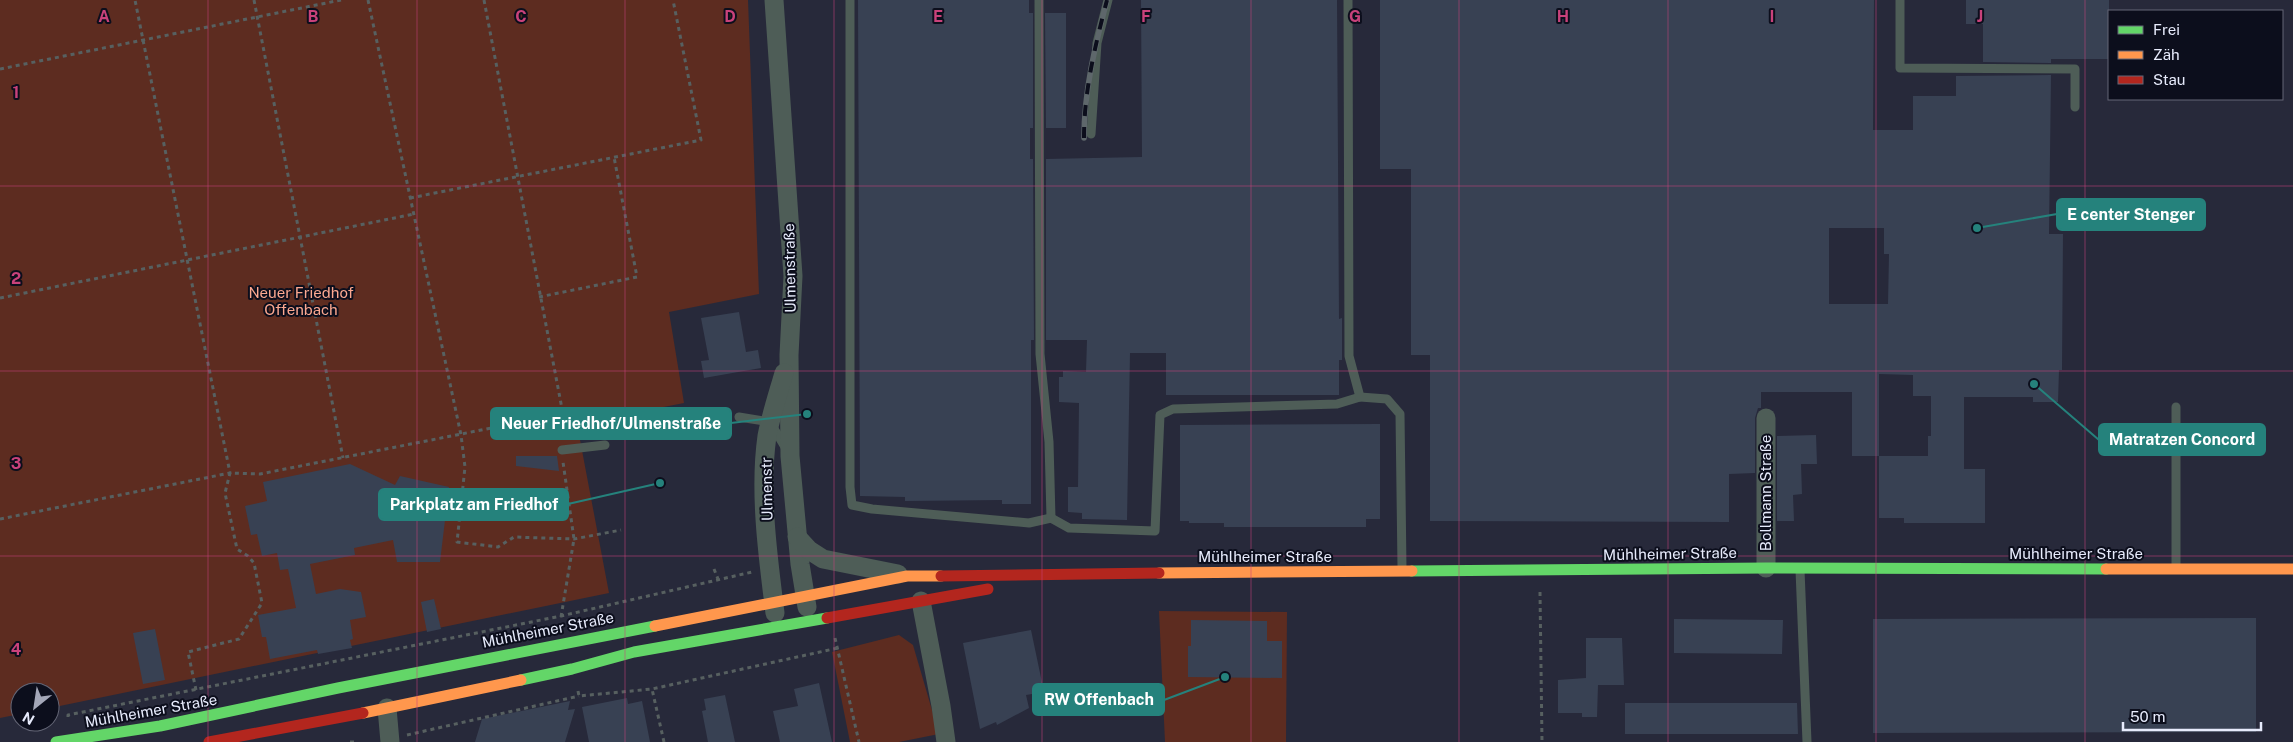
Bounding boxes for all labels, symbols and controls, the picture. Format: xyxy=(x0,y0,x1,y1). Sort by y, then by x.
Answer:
text: A xyxy=(98,7,110,26)
text: B xyxy=(308,7,319,26)
text: C xyxy=(515,7,527,26)
text: D xyxy=(724,7,736,26)
text: E xyxy=(933,7,943,26)
text: F xyxy=(1141,7,1151,26)
text: G xyxy=(1349,7,1361,26)
text: H xyxy=(1557,7,1569,26)
text: I xyxy=(1770,7,1774,26)
text: J xyxy=(1977,7,1983,26)
legend xyxy=(2108,10,2283,100)
text: Frei xyxy=(2153,21,2180,38)
text: Zäh xyxy=(2153,46,2180,63)
text: Stau xyxy=(2153,71,2186,88)
text: 1 xyxy=(13,83,19,102)
callout: E center Stenger xyxy=(2057,199,2205,230)
text: E center Stenger xyxy=(2067,205,2196,224)
street label: Ulmenstraße xyxy=(780,223,799,313)
text: 2 xyxy=(11,269,21,288)
park label: Neuer Friedhof Offenbach xyxy=(248,284,354,318)
callout: Neuer Friedhof/Ulmenstraße xyxy=(491,408,731,439)
text: Neuer Friedhof/Ulmenstraße xyxy=(501,414,721,433)
callout: Matratzen Concord xyxy=(2099,424,2265,455)
text: Matratzen Concord xyxy=(2109,430,2255,449)
street label: Bollmann Straße xyxy=(1757,435,1774,551)
text: 3 xyxy=(11,454,21,473)
street label: Ulmenstr xyxy=(757,457,776,521)
callout: Parkplatz am Friedhof xyxy=(379,489,568,520)
text: Parkplatz am Friedhof xyxy=(390,495,559,514)
street label: Mühlheimer Straße xyxy=(1603,544,1737,563)
street label: Mühlheimer Straße xyxy=(2009,545,2143,562)
street label: Mühlheimer Straße xyxy=(1198,548,1332,565)
street label: Mühlheimer Straße xyxy=(481,608,615,651)
text: 4 xyxy=(11,640,22,659)
north arrow xyxy=(10,682,60,732)
callout: RW Offenbach xyxy=(1033,684,1164,715)
text: RW Offenbach xyxy=(1044,690,1154,709)
street label: Mühlheimer Straße xyxy=(83,691,218,731)
scale bar xyxy=(2123,700,2260,732)
text: 50 m xyxy=(2130,708,2165,725)
text: N xyxy=(20,709,37,728)

